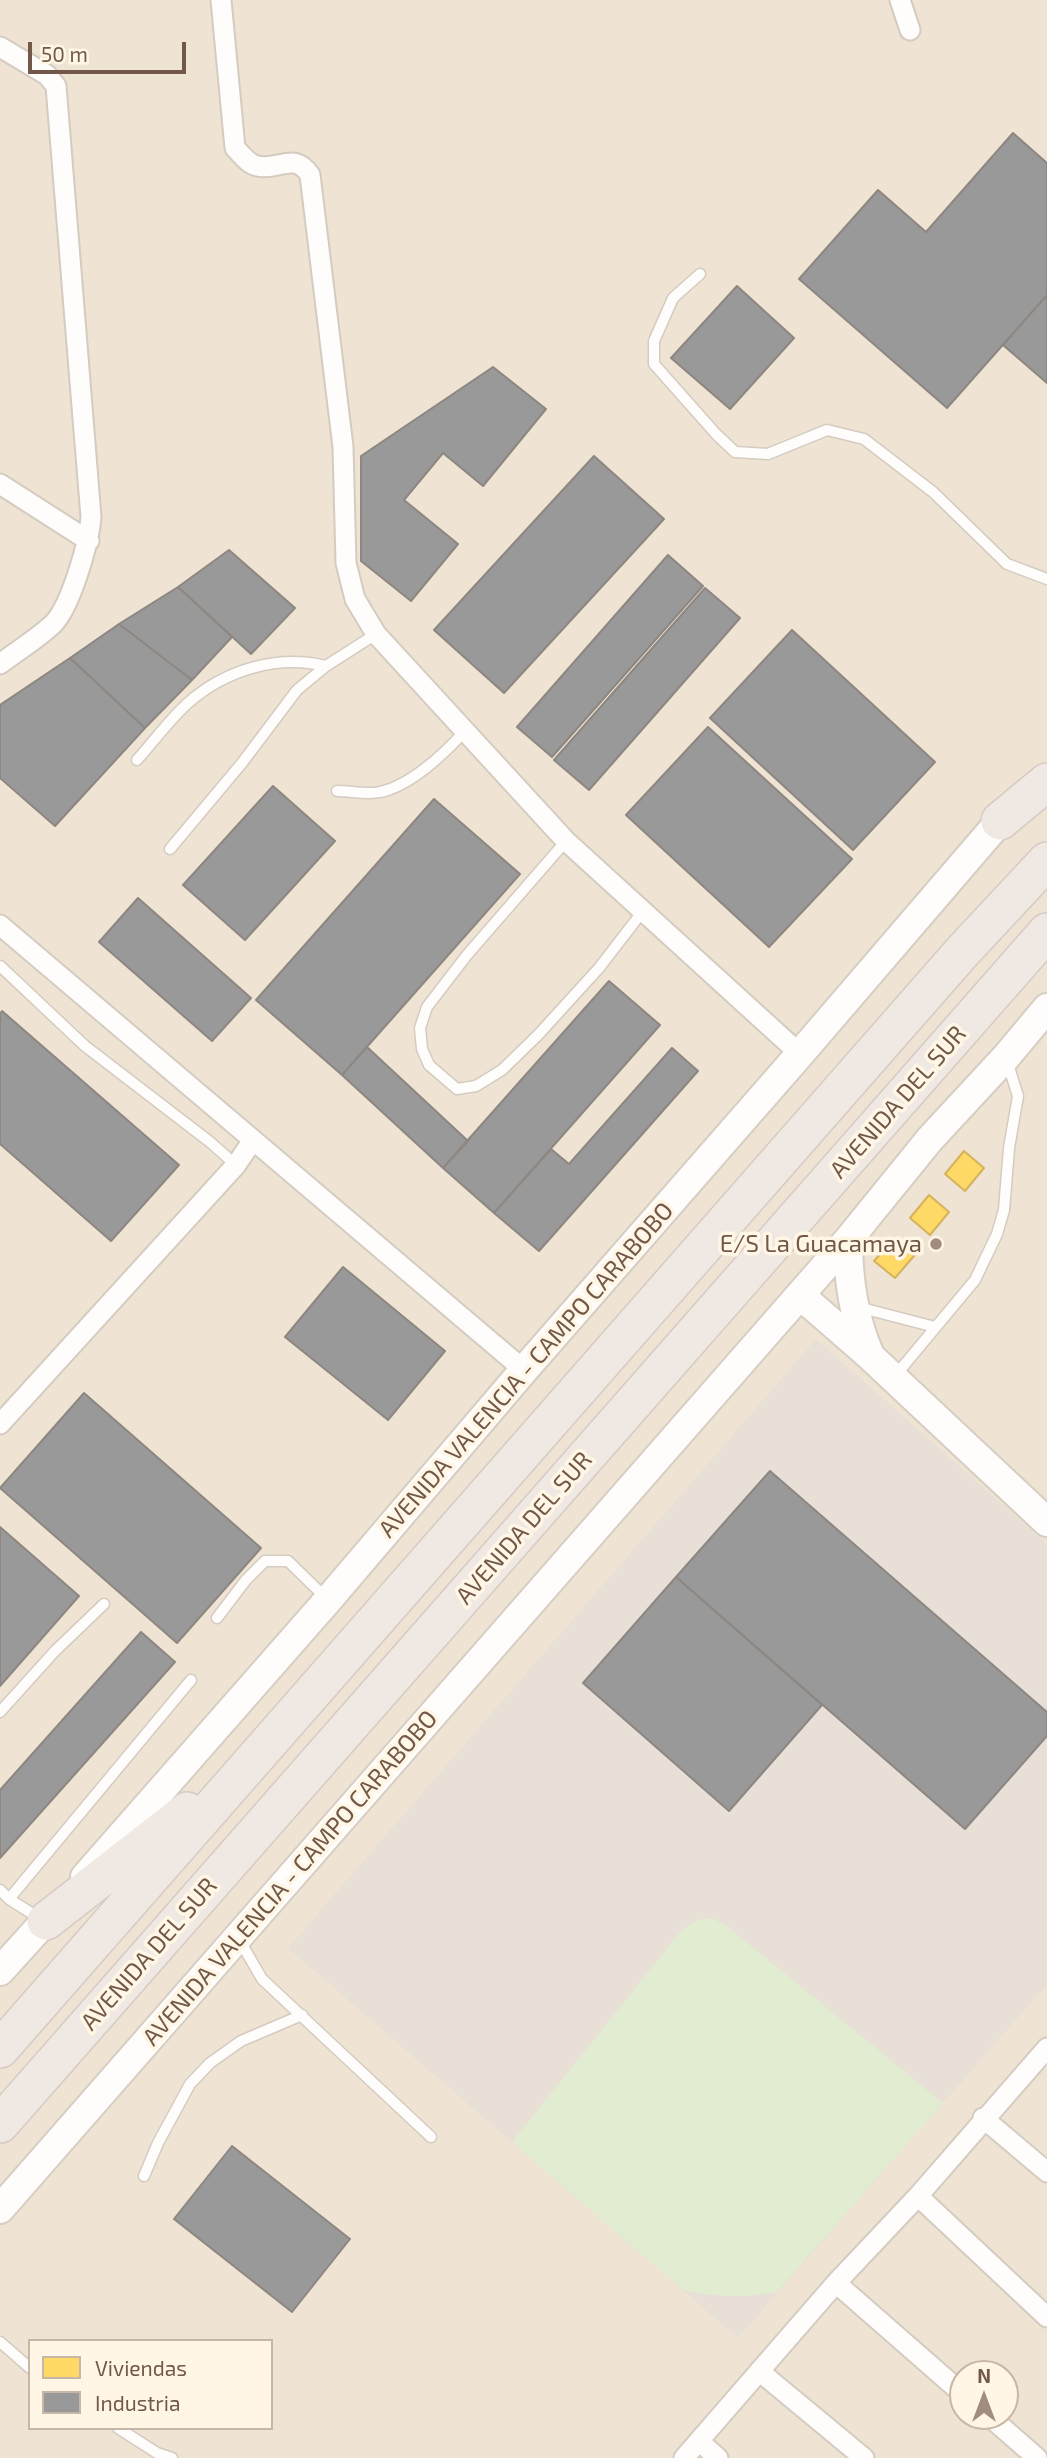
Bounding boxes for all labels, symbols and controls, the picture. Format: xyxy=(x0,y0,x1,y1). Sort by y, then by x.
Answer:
scale bar xyxy=(32,28,189,72)
text: 50 m xyxy=(41,41,88,66)
street label: AVENIDA DEL SUR xyxy=(824,1020,972,1184)
street label: AVENIDA VALENCIA - CAMPO CARABOBO xyxy=(373,1197,679,1543)
place label: E/S La Guacamaya xyxy=(720,1230,922,1258)
marker: E/S La Guacamaya xyxy=(928,1236,944,1252)
street label: AVENIDA DEL SUR xyxy=(450,1446,598,1610)
street label: AVENIDA VALENCIA - CAMPO CARABOBO xyxy=(137,1705,443,2051)
street label: AVENIDA DEL SUR xyxy=(75,1872,223,2036)
legend xyxy=(28,2339,273,2430)
text: Viviendas xyxy=(95,2355,187,2380)
north arrow xyxy=(949,2360,1019,2430)
text: N xyxy=(977,2364,991,2387)
text: Industria xyxy=(95,2390,181,2415)

